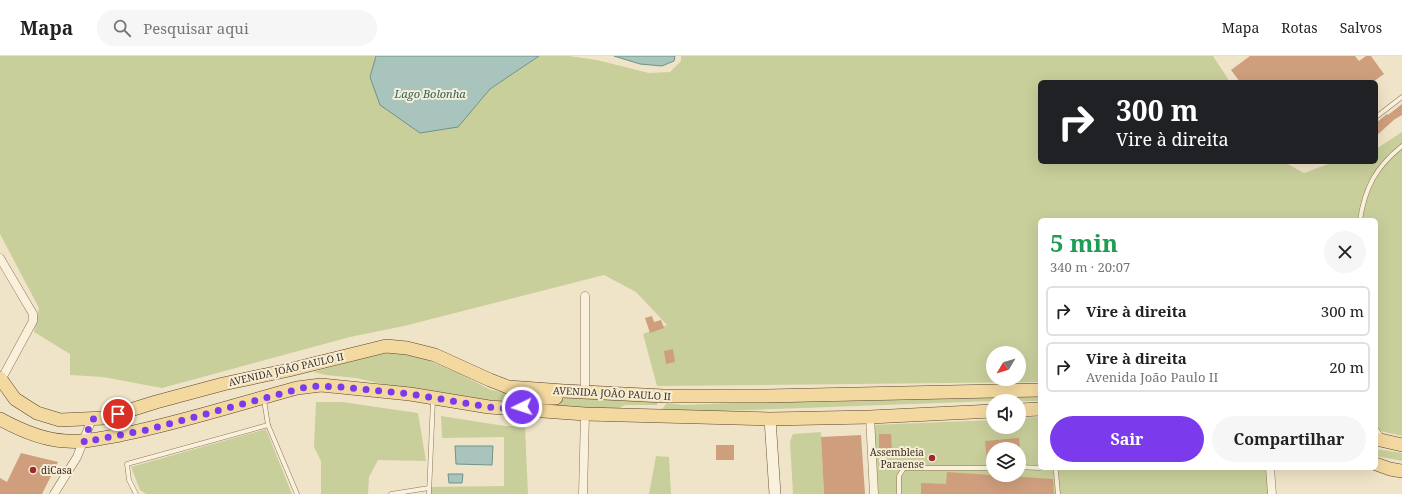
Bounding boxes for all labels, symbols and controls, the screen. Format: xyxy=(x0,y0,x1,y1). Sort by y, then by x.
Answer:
search box xyxy=(97,10,377,46)
text: Mapa xyxy=(20,15,73,41)
icon: search xyxy=(111,17,133,39)
text: Pesquisar aqui xyxy=(143,18,249,38)
text: Mapa xyxy=(1222,18,1259,37)
text: Rotas xyxy=(1281,18,1318,37)
text: Salvos xyxy=(1340,18,1382,37)
water label: Lago Bolonha xyxy=(393,86,466,101)
text: 300 m xyxy=(1116,91,1198,129)
icon: right xyxy=(1050,96,1102,148)
text: Vire à direita xyxy=(1116,127,1229,151)
text: 5 min xyxy=(1050,226,1118,259)
button: close xyxy=(1324,231,1366,273)
text: 340 m · 20:07 xyxy=(1050,258,1130,276)
icon: right xyxy=(1052,300,1074,322)
text: Vire à direita xyxy=(1086,301,1187,321)
text: 300 m xyxy=(1321,301,1364,321)
north arrow xyxy=(986,346,1026,386)
map controls xyxy=(986,346,1026,482)
text: Vire à direita xyxy=(1086,348,1187,368)
street label: AVENIDA JOÃO PAULO II xyxy=(227,349,345,389)
icon: right xyxy=(1052,356,1074,378)
text: 20 m xyxy=(1329,357,1364,377)
text: Avenida João Paulo II xyxy=(1086,368,1218,386)
street label: AVENIDA JOÃO PAULO II xyxy=(553,383,672,403)
position arrow xyxy=(501,386,543,428)
button: sound xyxy=(986,394,1026,434)
pin xyxy=(101,397,135,431)
icon: arrive xyxy=(107,403,129,425)
button: Sair xyxy=(1050,416,1204,462)
button: Compartilhar xyxy=(1212,416,1366,462)
button: layers xyxy=(986,442,1026,482)
place label: Assembleia Paraense xyxy=(870,445,924,471)
marker: Assembleia Paraense xyxy=(927,453,937,463)
place label: diCasa xyxy=(41,463,73,477)
marker: diCasa xyxy=(28,465,38,475)

